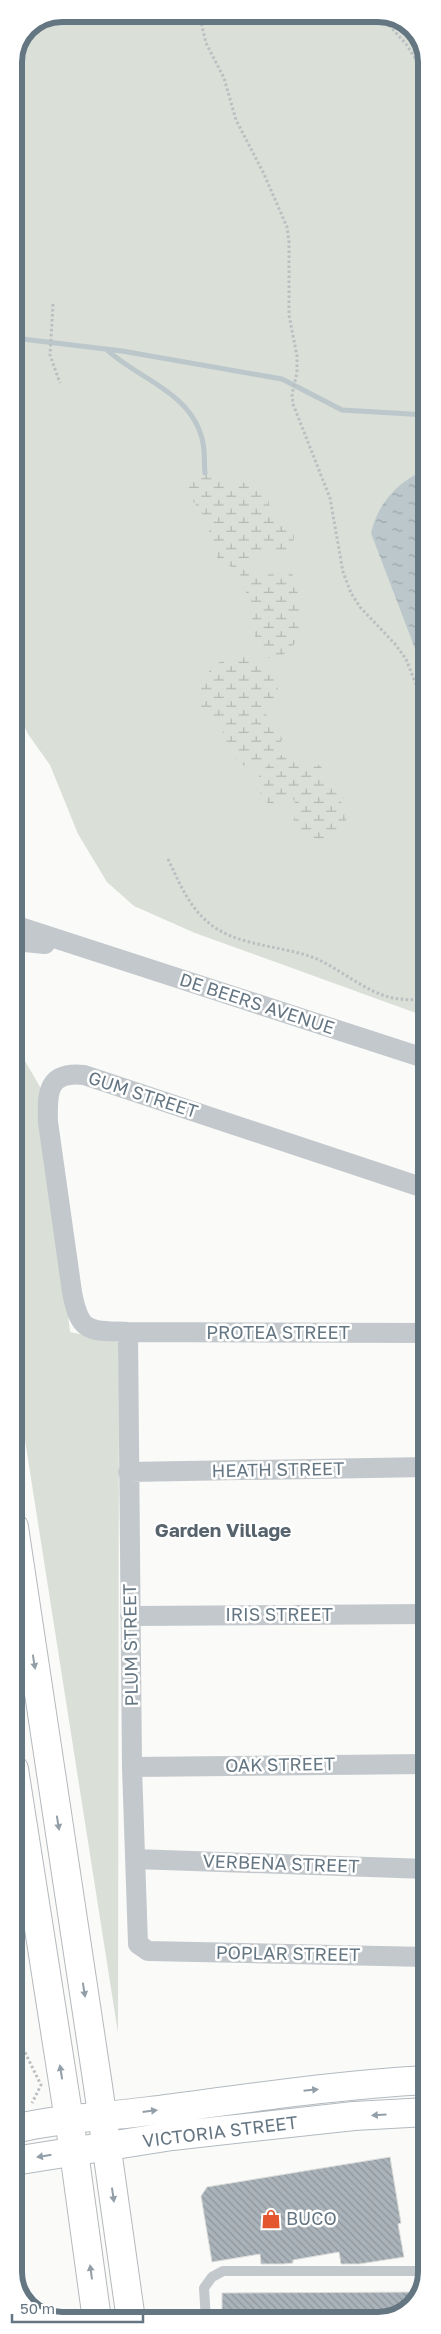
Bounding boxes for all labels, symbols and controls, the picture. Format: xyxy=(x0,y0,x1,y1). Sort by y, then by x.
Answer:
street label: DE BEERS AVENUE xyxy=(177,968,338,1038)
street label: GUM STREET xyxy=(86,1066,201,1122)
street label: PROTEA STREET xyxy=(206,1321,350,1343)
street label: HEATH STREET xyxy=(211,1457,345,1481)
district label: Garden Village xyxy=(155,1518,291,1541)
street label: PLUM STREET xyxy=(118,1583,142,1707)
street label: IRIS STREET xyxy=(225,1603,333,1625)
one-way arrow xyxy=(31,1654,39,1670)
street label: OAK STREET xyxy=(225,1752,335,1776)
one-way arrow xyxy=(55,1815,63,1831)
street label: VERBENA STREET xyxy=(202,1849,360,1877)
street label: POPLAR STREET xyxy=(216,1941,360,1965)
one-way arrow xyxy=(80,1983,88,1999)
one-way arrow xyxy=(57,2063,65,2079)
one-way arrow xyxy=(304,2086,320,2094)
one-way arrow xyxy=(143,2107,159,2115)
street label: VICTORIA STREET xyxy=(141,2111,299,2151)
one-way arrow xyxy=(370,2111,386,2119)
one-way arrow xyxy=(36,2153,52,2161)
one-way arrow xyxy=(109,2187,117,2203)
place label: BUCO xyxy=(286,2207,337,2229)
shop icon: BUCO xyxy=(260,2208,282,2230)
one-way arrow xyxy=(86,2263,94,2279)
scale bar xyxy=(12,2292,144,2324)
text: 50 m xyxy=(20,2299,55,2317)

